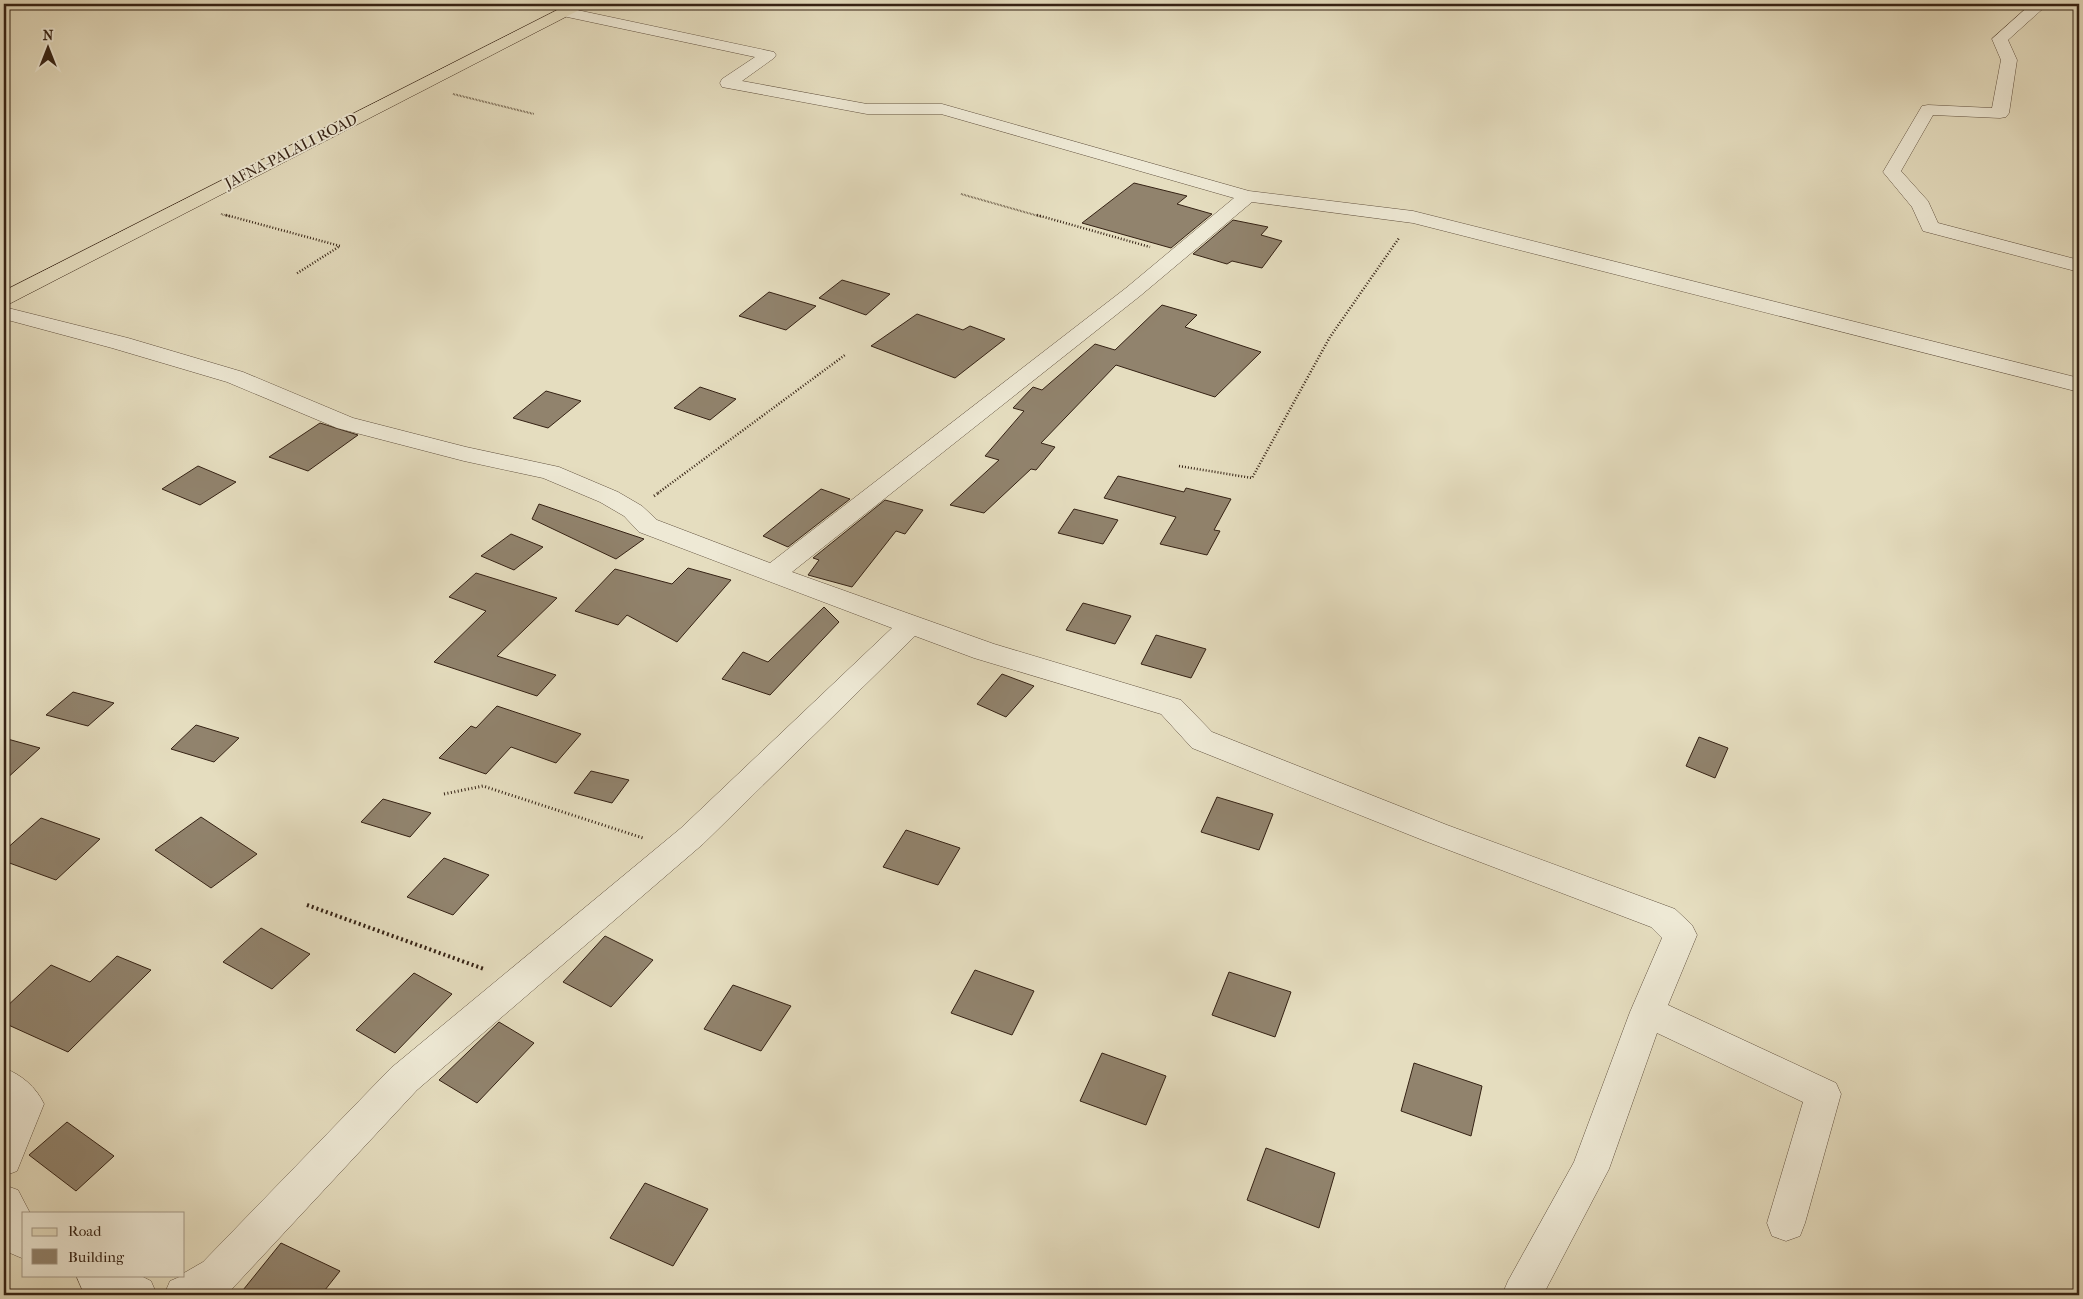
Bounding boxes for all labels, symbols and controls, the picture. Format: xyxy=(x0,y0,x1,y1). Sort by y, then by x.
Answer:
north arrow xyxy=(22,22,72,72)
text: N xyxy=(43,27,54,44)
street label: JAFNA-PALALI ROAD xyxy=(221,110,360,193)
legend xyxy=(22,1212,185,1276)
text: Road xyxy=(68,1222,102,1240)
text: Building xyxy=(68,1248,125,1266)

